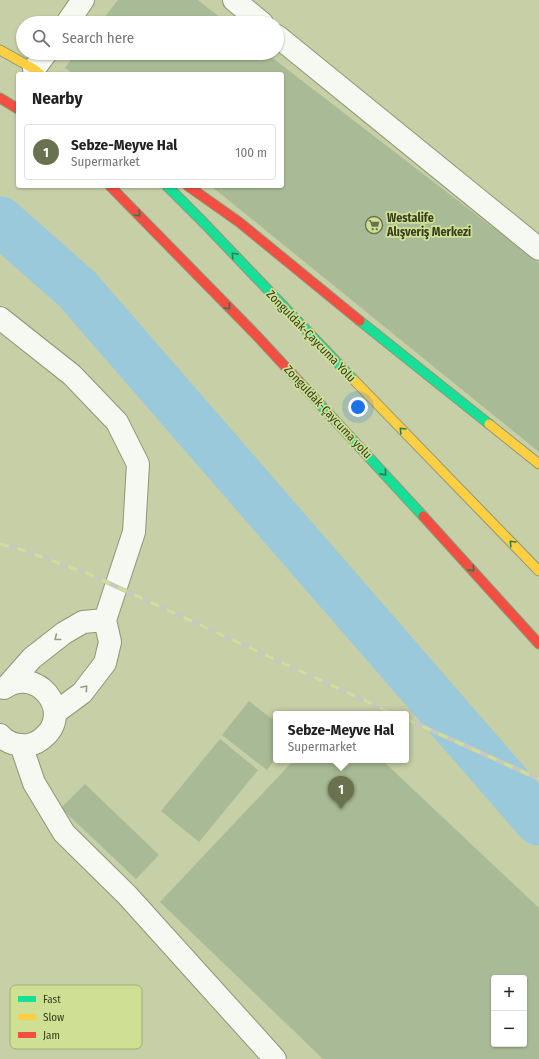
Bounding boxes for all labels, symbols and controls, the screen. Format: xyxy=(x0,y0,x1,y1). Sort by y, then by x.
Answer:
search box xyxy=(16,16,284,60)
icon: search xyxy=(30,27,52,49)
text: Search here xyxy=(62,29,134,47)
text: Nearby xyxy=(32,88,83,109)
text: Sebze-Meyve Hal xyxy=(71,136,177,154)
text: 1 xyxy=(43,145,49,160)
text: 100 m xyxy=(235,145,267,160)
text: Supermarket xyxy=(71,154,140,169)
one-way arrow xyxy=(133,209,140,217)
place label: Westalife Alışveriş Merkezi xyxy=(386,211,471,240)
supermarket icon: Westalife Alışveriş Merkezi xyxy=(364,215,384,235)
one-way arrow xyxy=(232,252,239,260)
street label: Zonguldak-Çaycuma Yolu xyxy=(264,287,358,385)
one-way arrow xyxy=(224,302,231,310)
street label: Zonguldak-Çaycuma yolu xyxy=(281,363,375,461)
your location xyxy=(348,397,368,417)
one-way arrow xyxy=(399,427,407,435)
one-way arrow xyxy=(379,468,387,476)
one-way arrow xyxy=(509,540,517,548)
one-way arrow xyxy=(467,565,474,572)
one-way arrow xyxy=(54,634,61,641)
one-way arrow xyxy=(80,686,87,693)
popup xyxy=(273,711,409,763)
text: Sebze-Meyve Hal xyxy=(288,721,394,739)
text: Supermarket xyxy=(288,739,357,754)
pin: 1 xyxy=(328,776,354,809)
map controls xyxy=(491,975,527,1047)
button: + xyxy=(491,975,527,1011)
legend xyxy=(10,985,142,1049)
text: Fast xyxy=(43,993,61,1006)
text: Slow xyxy=(43,1011,64,1024)
button: − xyxy=(491,1011,527,1047)
text: Jam xyxy=(43,1029,60,1042)

